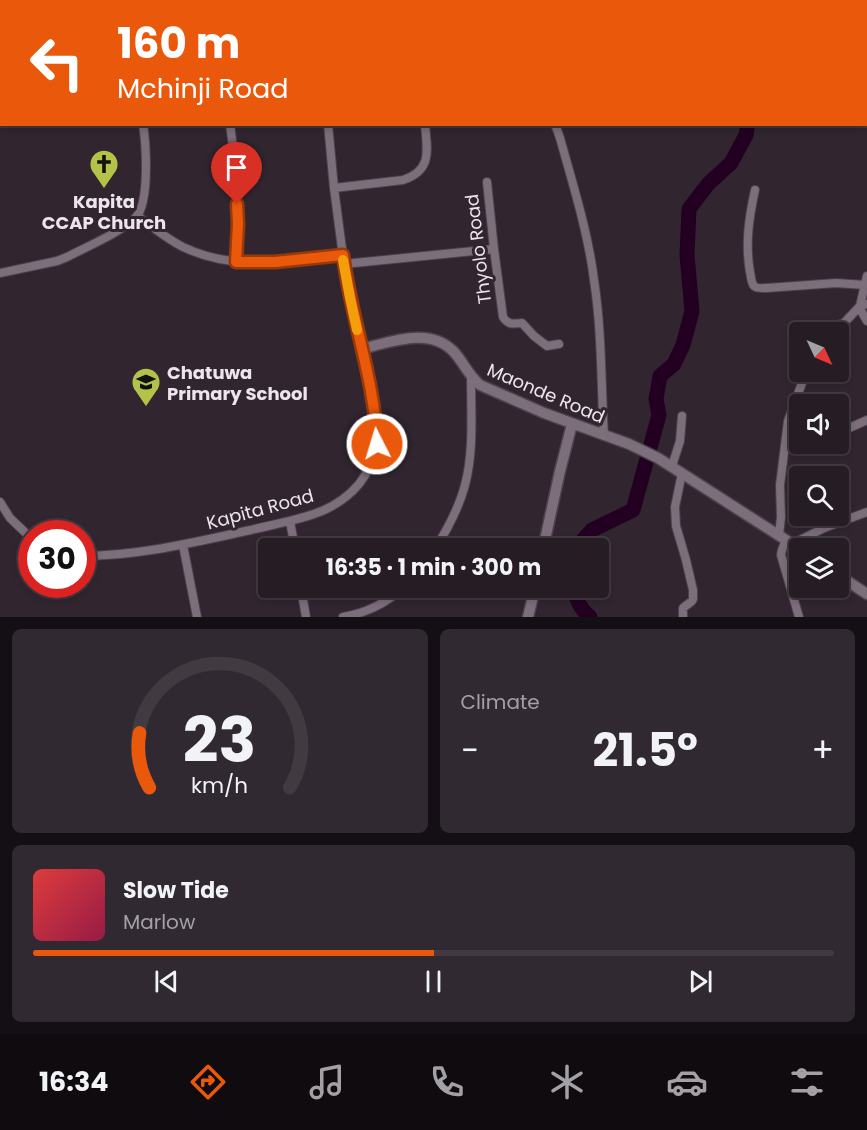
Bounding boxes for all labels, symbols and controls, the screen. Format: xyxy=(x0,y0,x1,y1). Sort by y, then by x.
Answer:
text: 160 m xyxy=(117,14,240,73)
icon: left xyxy=(18,24,96,102)
text: Mchinji Road xyxy=(117,70,289,107)
pin xyxy=(211,142,262,204)
church icon: Kapita CCAP Church xyxy=(88,148,120,190)
icon: arrive xyxy=(220,151,253,184)
place label: Kapita CCAP Church xyxy=(42,189,166,235)
street label: Thyolo Road xyxy=(459,193,497,305)
north arrow xyxy=(789,322,849,382)
map controls xyxy=(789,322,849,598)
street label: Maonde Road xyxy=(483,357,609,429)
place label: Chatuwa Primary School xyxy=(167,360,308,406)
school or university icon: Chatuwa Primary School xyxy=(130,366,162,408)
button: sound xyxy=(789,394,849,454)
position arrow xyxy=(345,412,409,476)
button: search xyxy=(789,466,849,526)
street label: Kapita Road xyxy=(204,483,316,535)
speed limit sign: 30 xyxy=(18,520,96,598)
button: layers xyxy=(789,538,849,598)
text: 16:35 · 1 min · 300 m xyxy=(326,552,541,583)
text: Climate xyxy=(461,688,540,716)
text: 23 xyxy=(183,696,256,784)
text: 21.5° xyxy=(592,719,698,782)
text: − xyxy=(461,727,479,774)
text: + xyxy=(811,727,834,774)
text: km/h xyxy=(191,770,248,801)
text: Slow Tide xyxy=(123,875,229,906)
text: Marlow xyxy=(123,908,195,936)
icon: previous xyxy=(150,965,183,998)
icon: pause xyxy=(417,965,450,998)
icon: next xyxy=(684,965,717,998)
icon: directions xyxy=(187,1061,229,1103)
icon: music xyxy=(306,1061,348,1103)
icon: phone xyxy=(426,1061,468,1103)
icon: climate xyxy=(546,1061,588,1103)
icon: car xyxy=(666,1061,708,1103)
icon: filters xyxy=(786,1061,828,1103)
text: 16:34 xyxy=(39,1063,109,1100)

